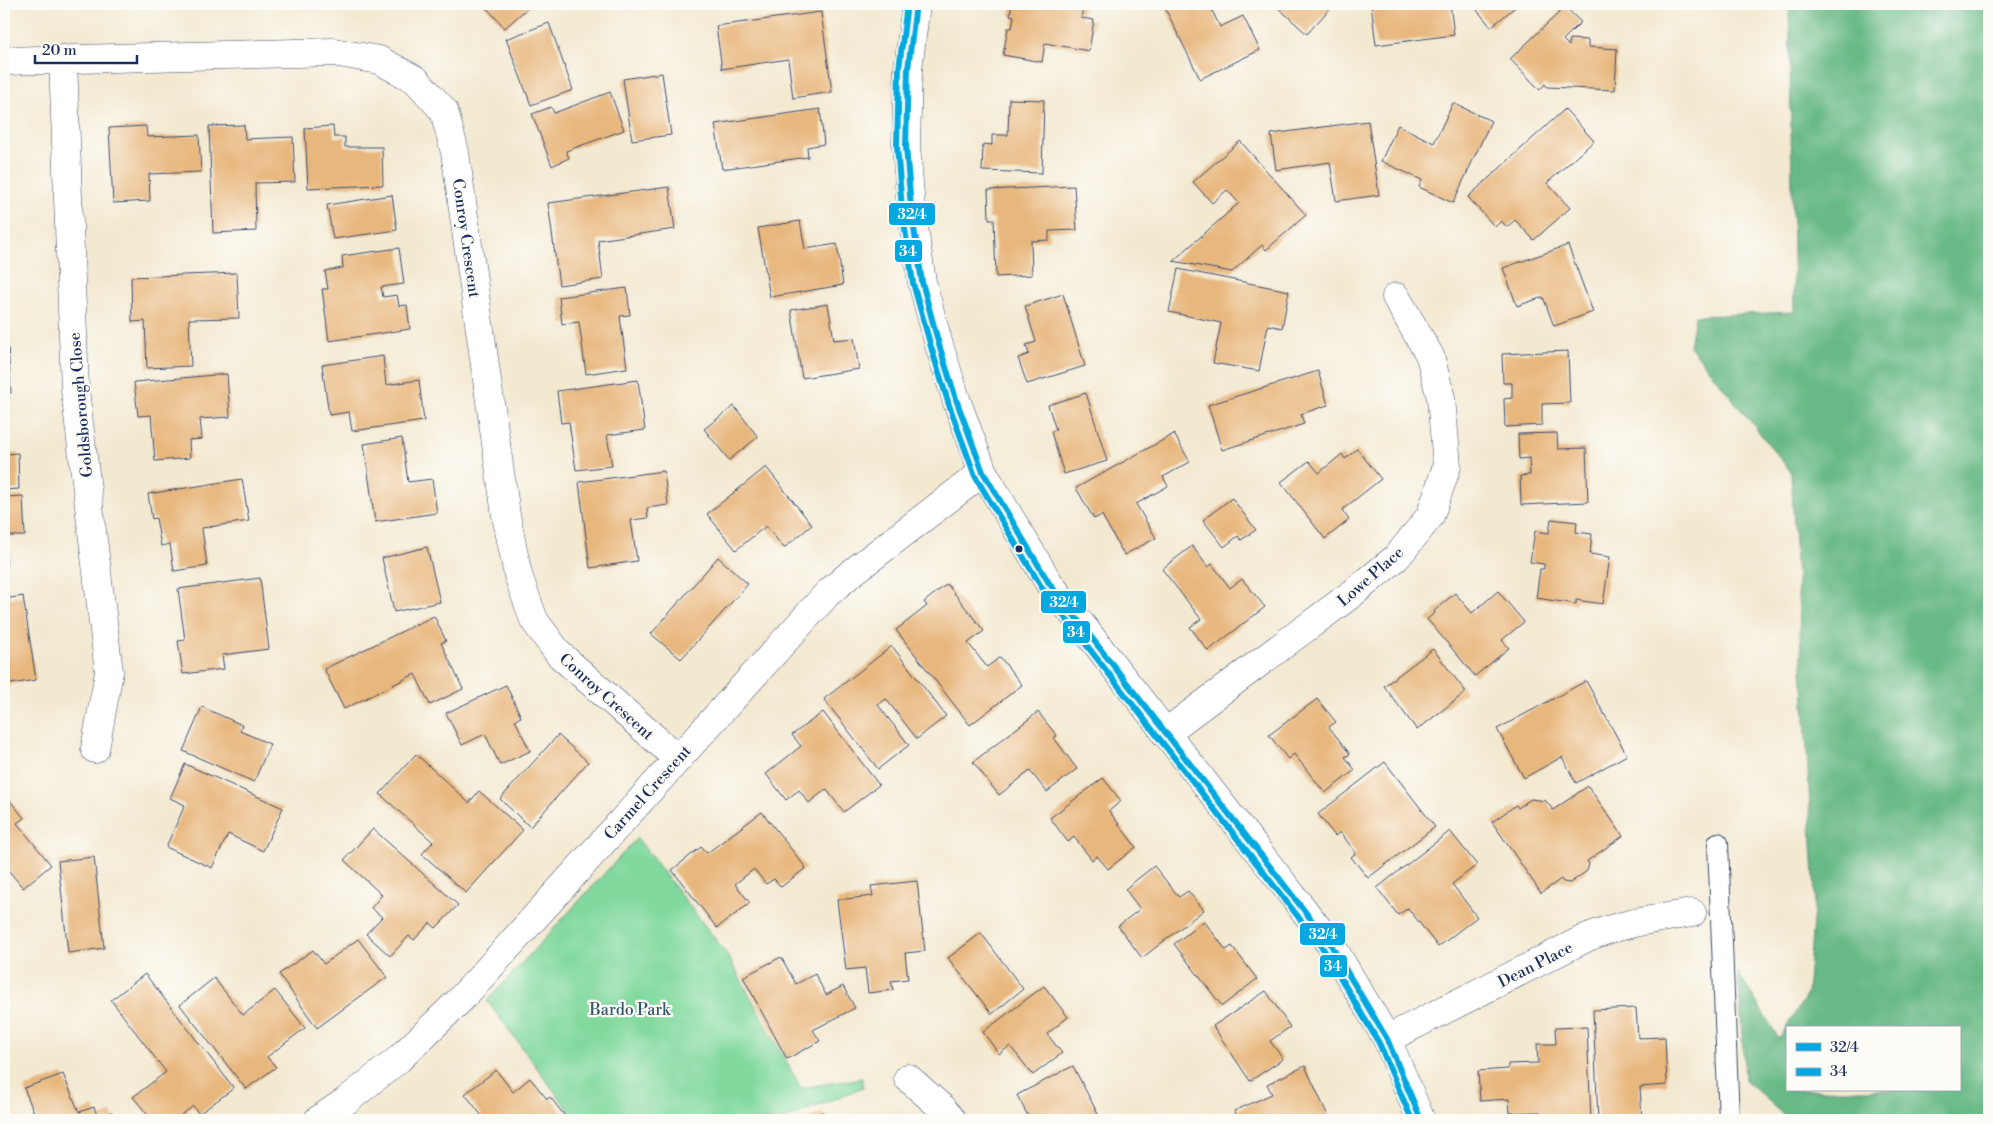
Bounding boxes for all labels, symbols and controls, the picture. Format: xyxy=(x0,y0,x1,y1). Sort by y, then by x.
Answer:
scale bar xyxy=(35,32,138,64)
text: 20 m xyxy=(42,41,77,60)
street label: Conroy Crescent xyxy=(448,177,484,299)
line badge: 32/4 xyxy=(888,202,936,226)
text: 32/4 xyxy=(897,206,927,224)
line badge: 34 xyxy=(894,239,923,263)
text: 34 xyxy=(899,243,917,261)
street label: Goldsborough Close xyxy=(65,332,97,478)
street label: Lowe Place xyxy=(1333,542,1408,611)
unlabelled marker xyxy=(1014,544,1024,554)
line badge: 32/4 xyxy=(1040,590,1087,614)
text: 32/4 xyxy=(1049,594,1079,612)
line badge: 34 xyxy=(1062,620,1091,644)
text: 34 xyxy=(1067,624,1085,642)
street label: Conroy Crescent xyxy=(555,649,658,745)
street label: Carmel Crescent xyxy=(600,741,696,844)
line badge: 32/4 xyxy=(1299,922,1346,946)
text: 32/4 xyxy=(1308,926,1338,944)
street label: Dean Place xyxy=(1495,938,1576,992)
line badge: 34 xyxy=(1319,954,1348,978)
text: 34 xyxy=(1324,958,1342,976)
park label: Bardo Park xyxy=(589,1000,672,1020)
legend xyxy=(1786,1026,1960,1092)
text: 32/4 xyxy=(1830,1038,1859,1057)
text: 34 xyxy=(1830,1062,1848,1081)

